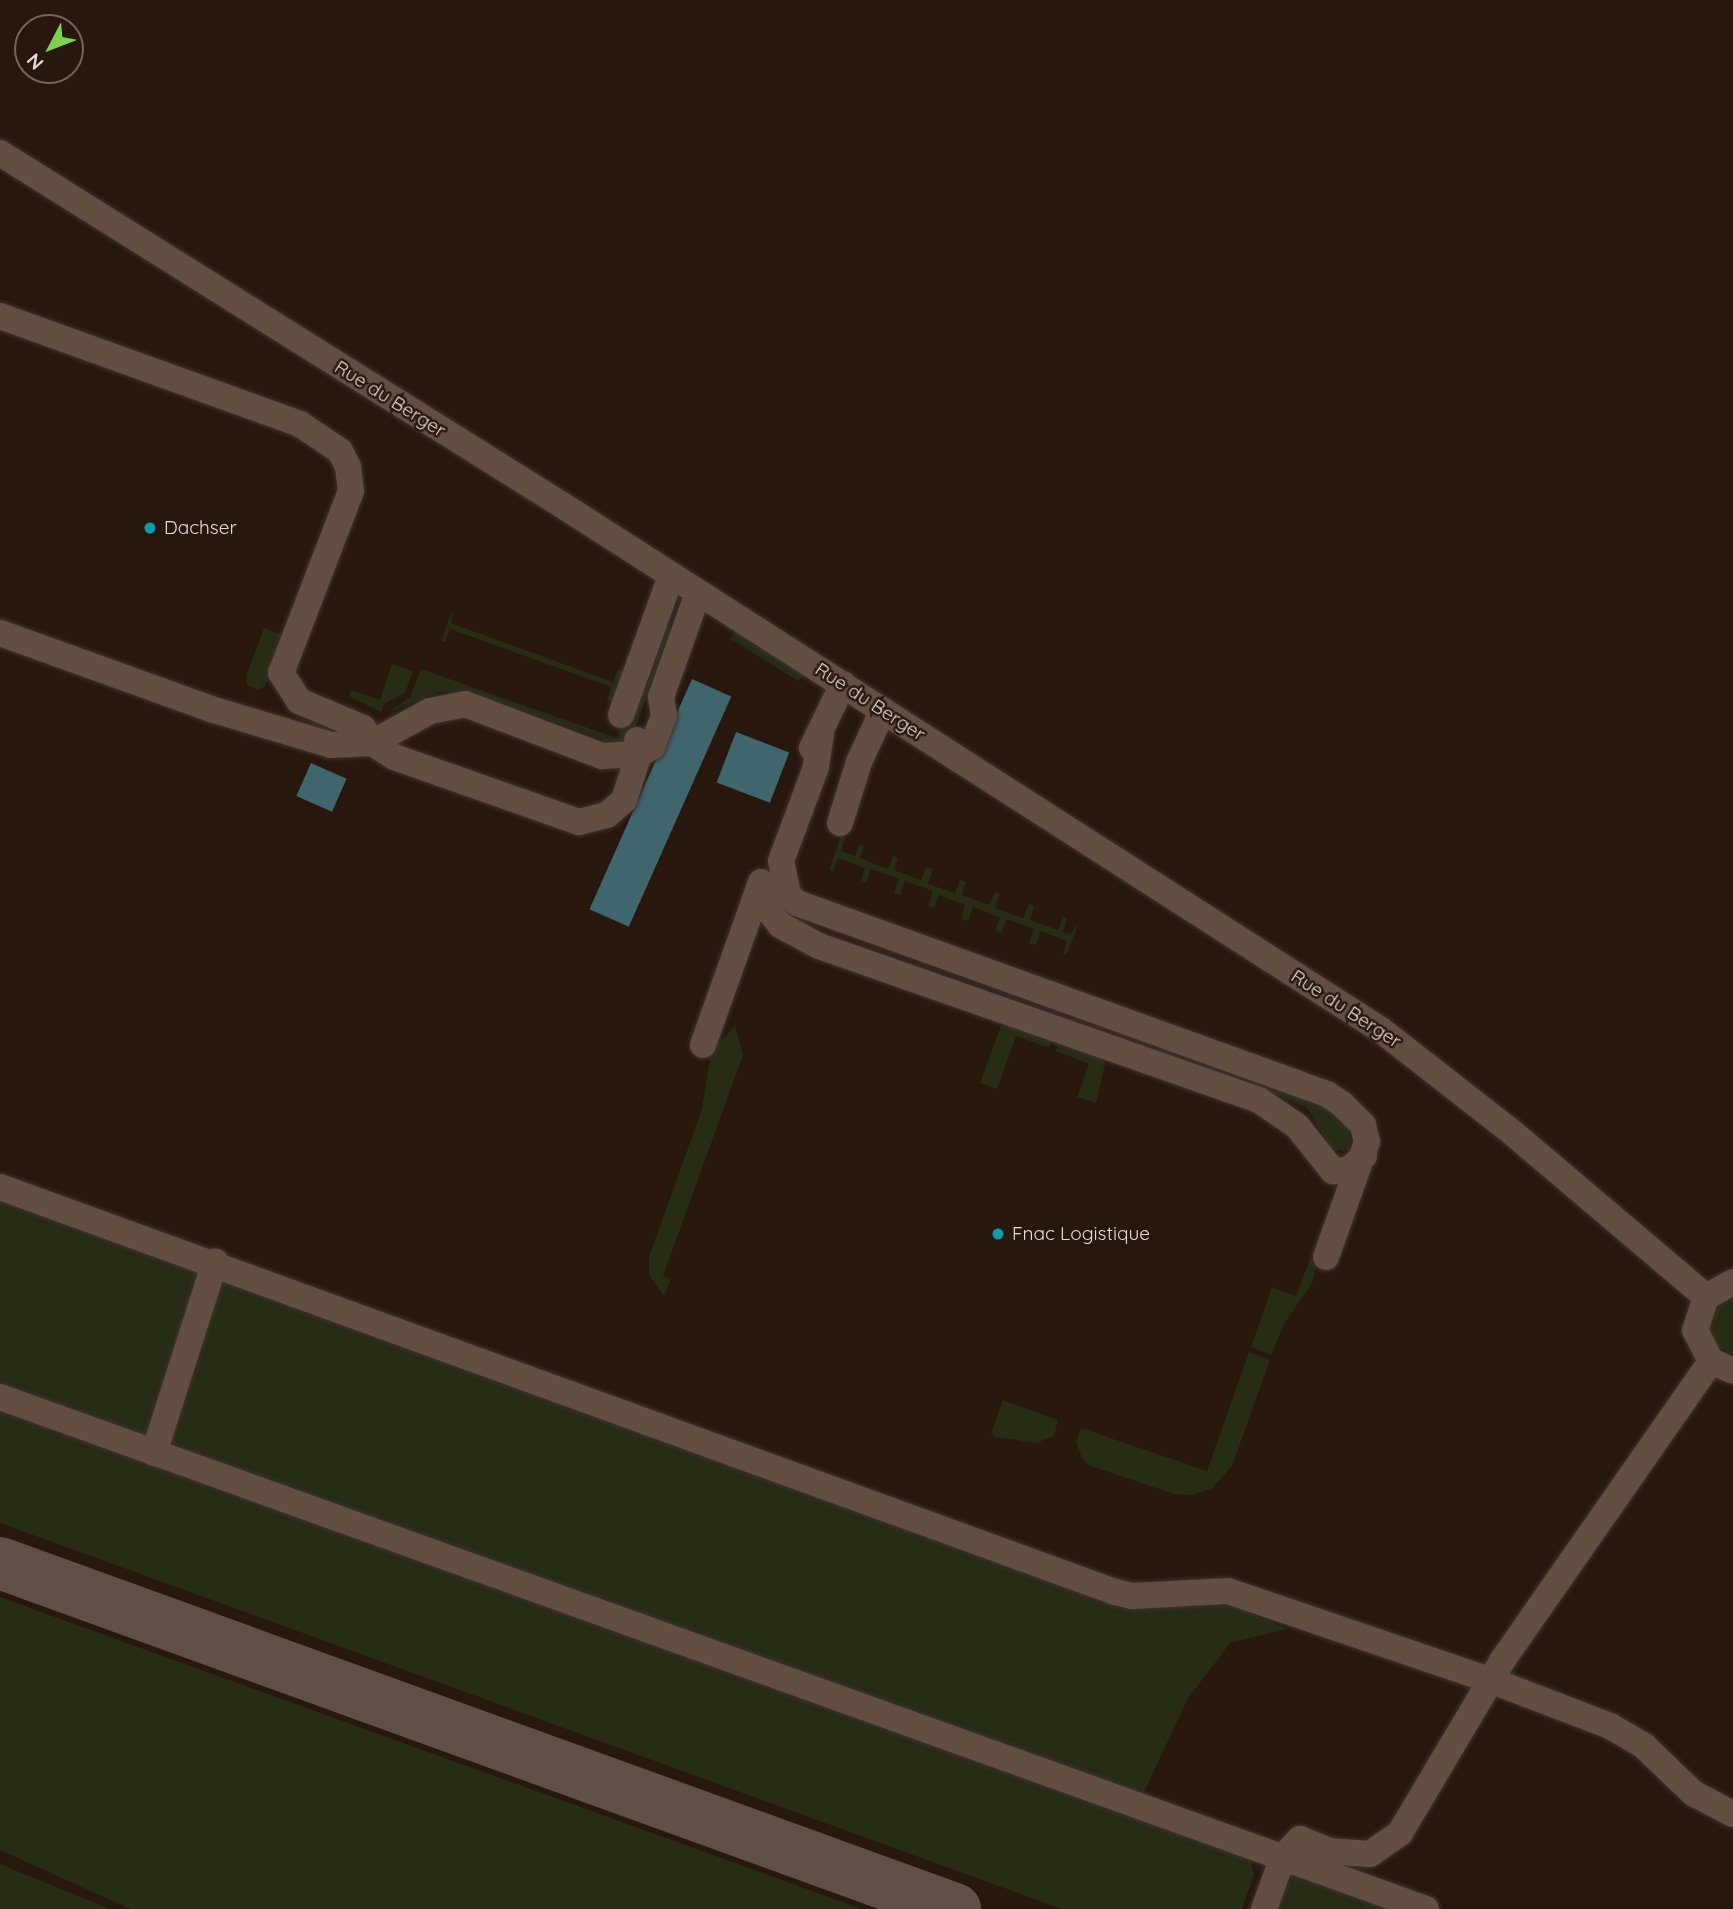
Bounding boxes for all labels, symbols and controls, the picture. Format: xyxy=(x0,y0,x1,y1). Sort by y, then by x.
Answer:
north arrow xyxy=(14,14,84,84)
text: N xyxy=(21,48,48,75)
street label: Rue du Berger xyxy=(330,356,450,442)
place label: Dachser xyxy=(164,517,237,539)
marker: Dachser xyxy=(142,520,158,536)
street label: Rue du Berger xyxy=(811,658,929,746)
street label: Rue du Berger xyxy=(1287,965,1405,1053)
place label: Fnac Logistique xyxy=(1012,1223,1150,1245)
marker: Fnac Logistique xyxy=(990,1226,1006,1242)

